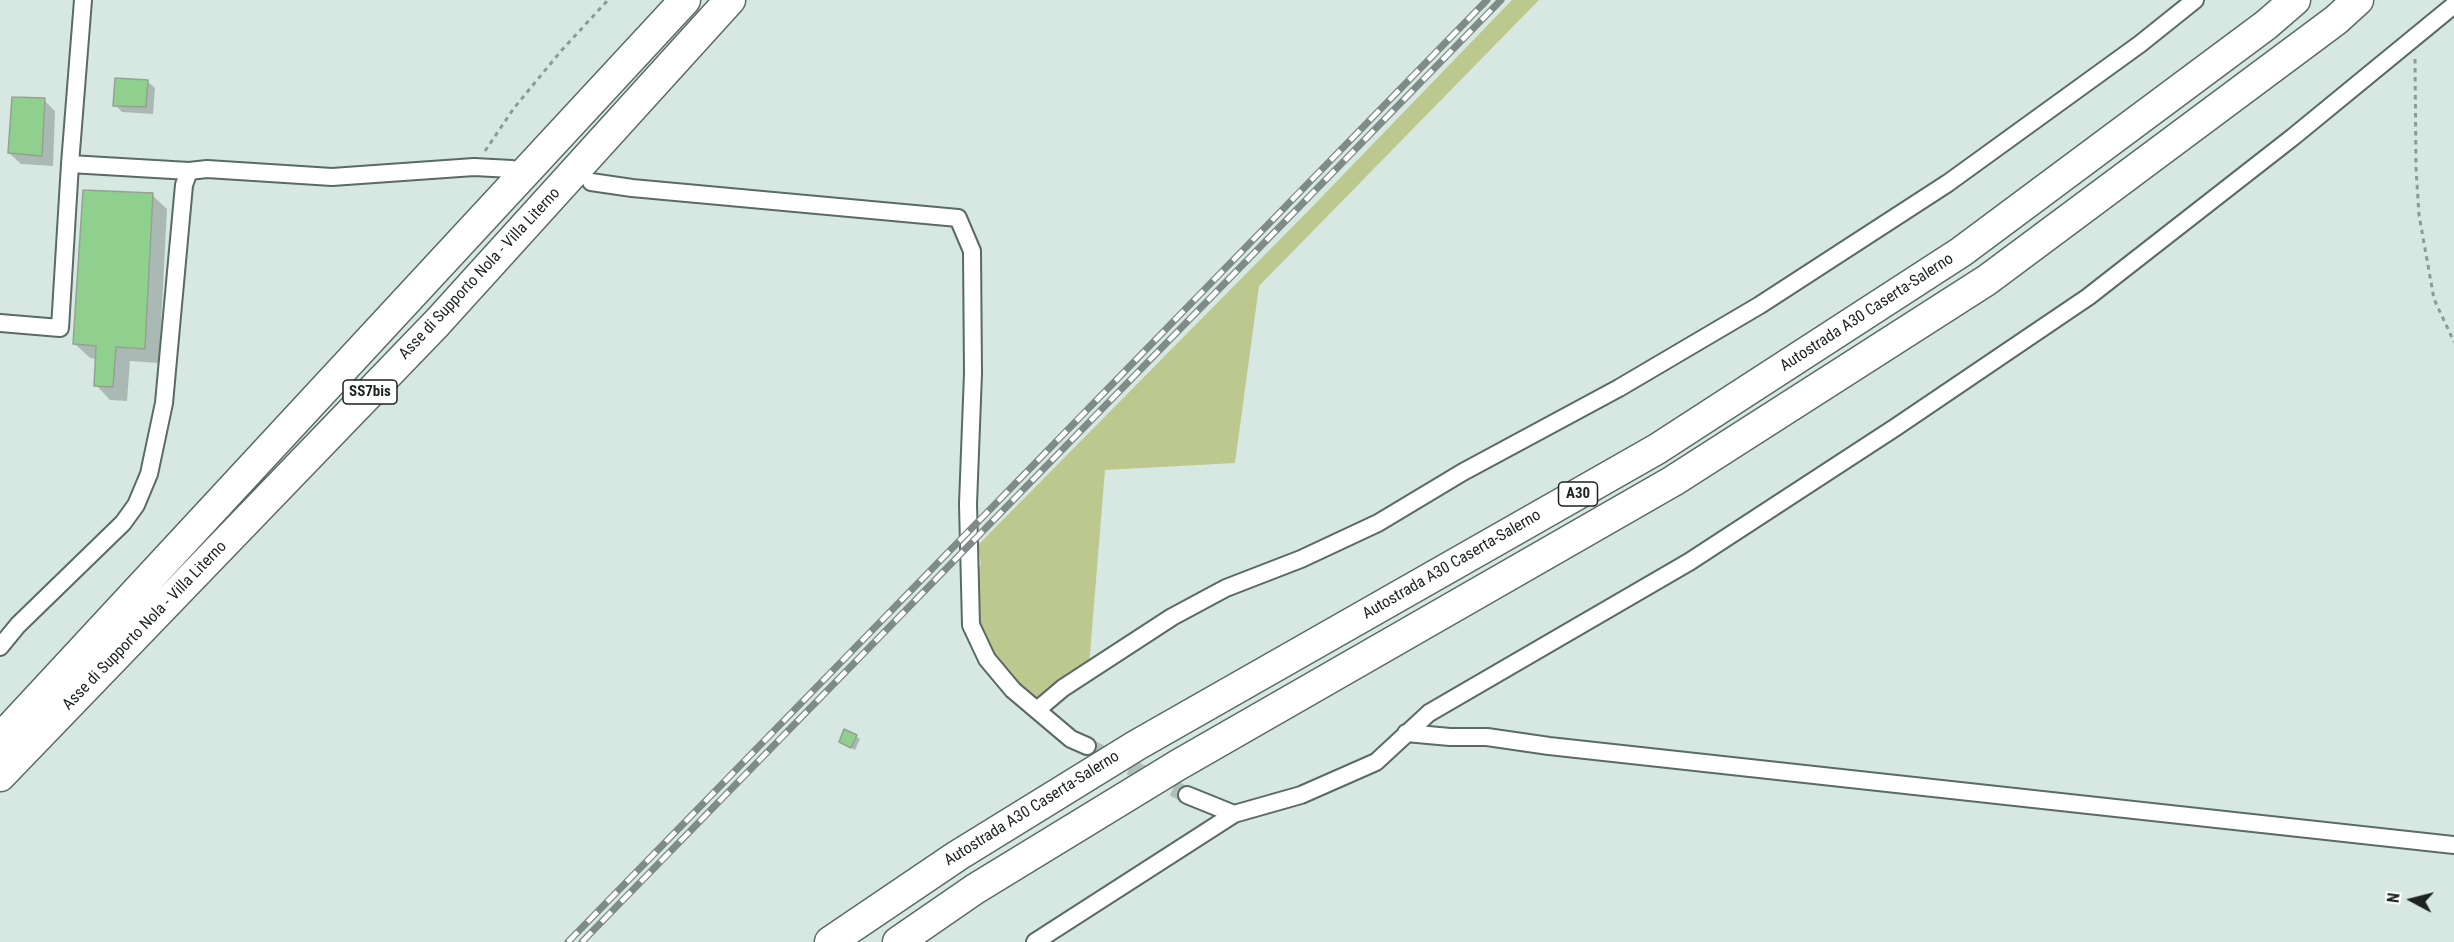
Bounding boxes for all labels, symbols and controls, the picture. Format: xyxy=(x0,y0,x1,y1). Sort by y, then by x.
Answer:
street label: Asse di Supporto Nola - Villa Literno xyxy=(395,184,565,364)
street label: Autostrada A30 Caserta-Salerno xyxy=(1777,250,1957,376)
road number: SS7bis xyxy=(343,380,397,404)
road number: A30 xyxy=(1558,482,1598,506)
street label: Autostrada A30 Caserta-Salerno xyxy=(1359,506,1545,624)
street label: Asse di Supporto Nola - Villa Literno xyxy=(59,537,231,715)
street label: Autostrada A30 Caserta-Salerno xyxy=(941,747,1123,871)
north arrow xyxy=(2382,870,2442,930)
text: N xyxy=(2384,892,2404,904)

